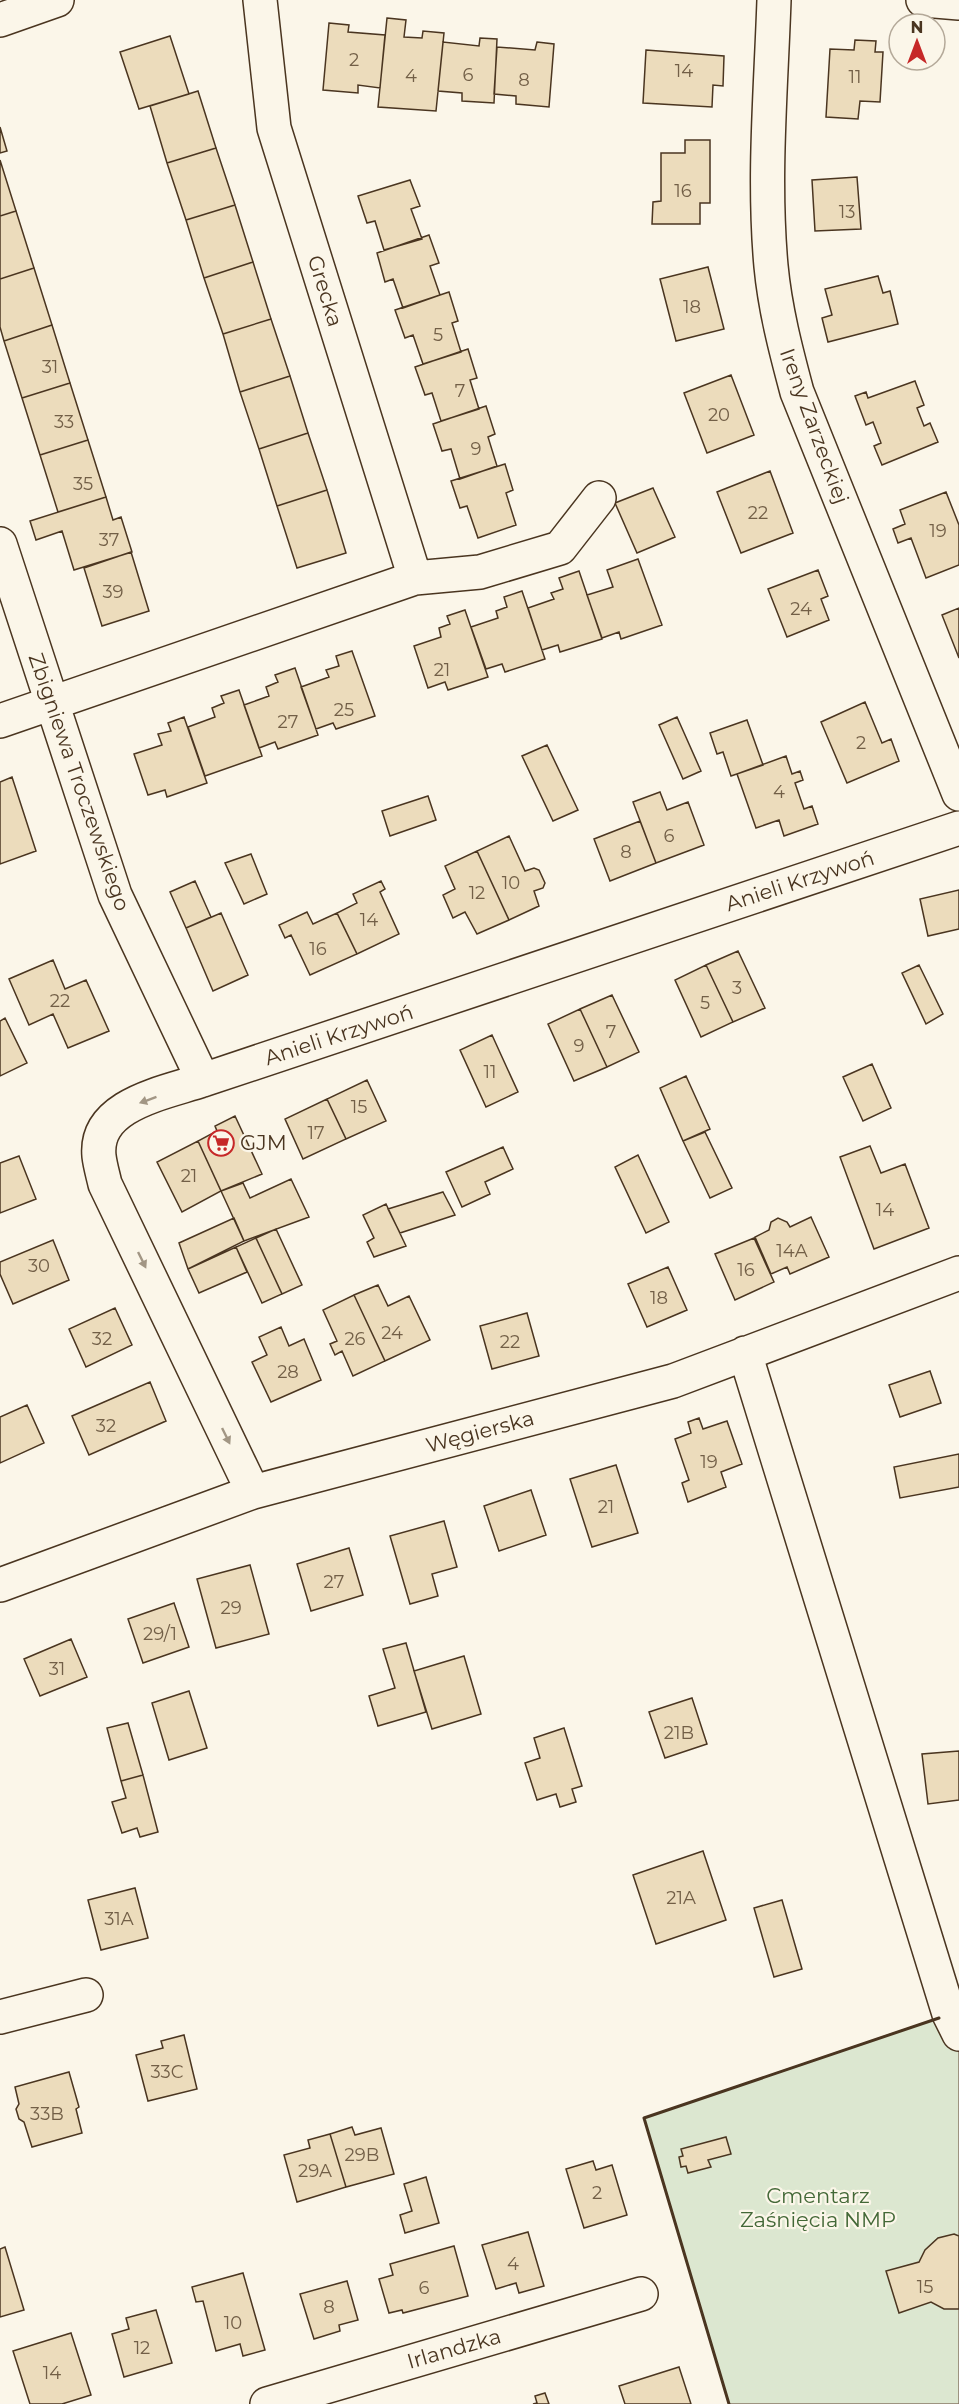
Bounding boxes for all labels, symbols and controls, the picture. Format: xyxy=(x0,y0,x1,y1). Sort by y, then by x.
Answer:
north arrow xyxy=(887,12,947,72)
text: N xyxy=(911,18,923,37)
house number: 2 xyxy=(349,49,359,71)
house number: 14 xyxy=(675,60,693,82)
house number: 6 xyxy=(463,64,474,86)
house number: 4 xyxy=(405,65,417,87)
house number: 11 xyxy=(849,66,862,88)
house number: 8 xyxy=(518,69,530,91)
house number: 16 xyxy=(674,180,692,202)
house number: 13 xyxy=(839,201,855,223)
street label: Grecka xyxy=(303,252,348,330)
house number: 18 xyxy=(683,296,701,318)
house number: 5 xyxy=(433,324,443,346)
street label: Ireny Zarzeckiej xyxy=(775,345,854,507)
house number: 31 xyxy=(42,356,58,378)
house number: 7 xyxy=(455,380,465,402)
house number: 20 xyxy=(708,404,730,426)
house number: 33 xyxy=(54,411,74,433)
house number: 9 xyxy=(471,438,482,460)
house number: 35 xyxy=(73,473,93,495)
house number: 22 xyxy=(748,502,768,524)
house number: 19 xyxy=(929,520,947,542)
house number: 37 xyxy=(99,529,119,551)
house number: 39 xyxy=(102,581,124,603)
house number: 24 xyxy=(790,598,812,620)
street label: Zbigniewa Troczewskiego xyxy=(24,650,135,914)
house number: 21 xyxy=(434,659,450,681)
house number: 25 xyxy=(334,699,354,721)
house number: 27 xyxy=(278,711,298,733)
house number: 2 xyxy=(856,732,866,754)
house number: 4 xyxy=(773,781,785,803)
house number: 6 xyxy=(664,825,675,847)
house number: 8 xyxy=(620,841,632,863)
street label: Anieli Krzywoń xyxy=(722,845,877,916)
house number: 10 xyxy=(502,872,520,894)
house number: 12 xyxy=(469,882,485,904)
house number: 14 xyxy=(360,909,378,931)
house number: 16 xyxy=(309,938,327,960)
house number: 3 xyxy=(732,977,742,999)
house number: 22 xyxy=(50,990,70,1012)
house number: 5 xyxy=(700,992,710,1014)
street label: Anieli Krzywoń xyxy=(261,999,416,1070)
house number: 7 xyxy=(606,1021,616,1043)
house number: 9 xyxy=(574,1035,585,1057)
house number: 11 xyxy=(484,1061,497,1083)
one-way arrow xyxy=(139,1096,157,1105)
house number: 15 xyxy=(351,1096,367,1118)
house number: 17 xyxy=(307,1122,325,1144)
supermarket icon: GJM xyxy=(206,1128,236,1158)
place label: GJM xyxy=(240,1130,287,1155)
house number: 21 xyxy=(181,1165,197,1187)
house number: 14 xyxy=(876,1199,894,1221)
house number: 14A xyxy=(776,1240,808,1262)
one-way arrow xyxy=(137,1251,146,1268)
house number: 30 xyxy=(28,1255,50,1277)
house number: 16 xyxy=(737,1259,755,1281)
house number: 18 xyxy=(650,1287,668,1309)
house number: 24 xyxy=(381,1322,403,1344)
house number: 32 xyxy=(92,1328,112,1350)
house number: 26 xyxy=(344,1328,366,1350)
house number: 22 xyxy=(500,1331,520,1353)
house number: 28 xyxy=(277,1361,299,1383)
street label: Węgierska xyxy=(423,1405,537,1458)
house number: 32 xyxy=(96,1415,116,1437)
one-way arrow xyxy=(221,1427,230,1444)
house number: 19 xyxy=(700,1451,718,1473)
house number: 21 xyxy=(598,1496,614,1518)
house number: 27 xyxy=(324,1571,344,1593)
house number: 29 xyxy=(220,1597,242,1619)
house number: 29/1 xyxy=(143,1623,177,1645)
house number: 31 xyxy=(49,1658,65,1680)
house number: 21B xyxy=(664,1722,694,1744)
house number: 21A xyxy=(666,1887,696,1909)
house number: 31A xyxy=(104,1908,134,1930)
house number: 33C xyxy=(151,2061,184,2083)
house number: 33B xyxy=(30,2103,64,2125)
house number: 29B xyxy=(345,2144,379,2166)
house number: 29A xyxy=(298,2160,332,2182)
house number: 2 xyxy=(592,2182,602,2204)
park label: Cmentarz Zaśnięcia NMP xyxy=(740,2183,896,2232)
house number: 4 xyxy=(507,2253,519,2275)
house number: 15 xyxy=(917,2276,933,2298)
house number: 6 xyxy=(419,2277,430,2299)
house number: 8 xyxy=(323,2296,335,2318)
house number: 10 xyxy=(224,2312,242,2334)
street label: Irlandzka xyxy=(404,2323,504,2374)
house number: 12 xyxy=(134,2337,150,2359)
house number: 14 xyxy=(43,2362,61,2384)

